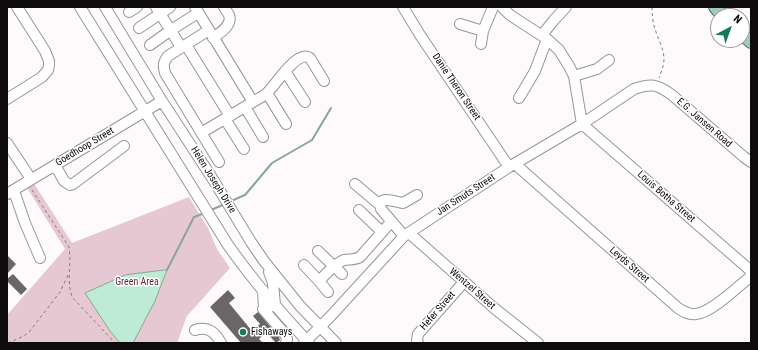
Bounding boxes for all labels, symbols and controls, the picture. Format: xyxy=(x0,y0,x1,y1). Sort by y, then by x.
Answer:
north arrow xyxy=(710,8,750,48)
text: N xyxy=(731,12,744,26)
street label: Danie Theron Street xyxy=(429,51,483,123)
street label: E.G. Jansen Road xyxy=(674,96,734,150)
street label: Goedhoop Street xyxy=(54,125,116,169)
street label: Helen Joseph Drive xyxy=(188,145,238,215)
street label: Louis Botha Street xyxy=(635,169,697,225)
street label: Jan Smuts Street xyxy=(434,172,498,218)
street label: Leyds Street xyxy=(607,244,651,286)
street label: Wentzel Street xyxy=(447,266,497,312)
park label: Green Area xyxy=(115,276,159,288)
street label: Hefer Street xyxy=(418,289,458,333)
place label: Fishaways xyxy=(251,326,292,338)
marker: Fishaways xyxy=(238,327,248,337)

